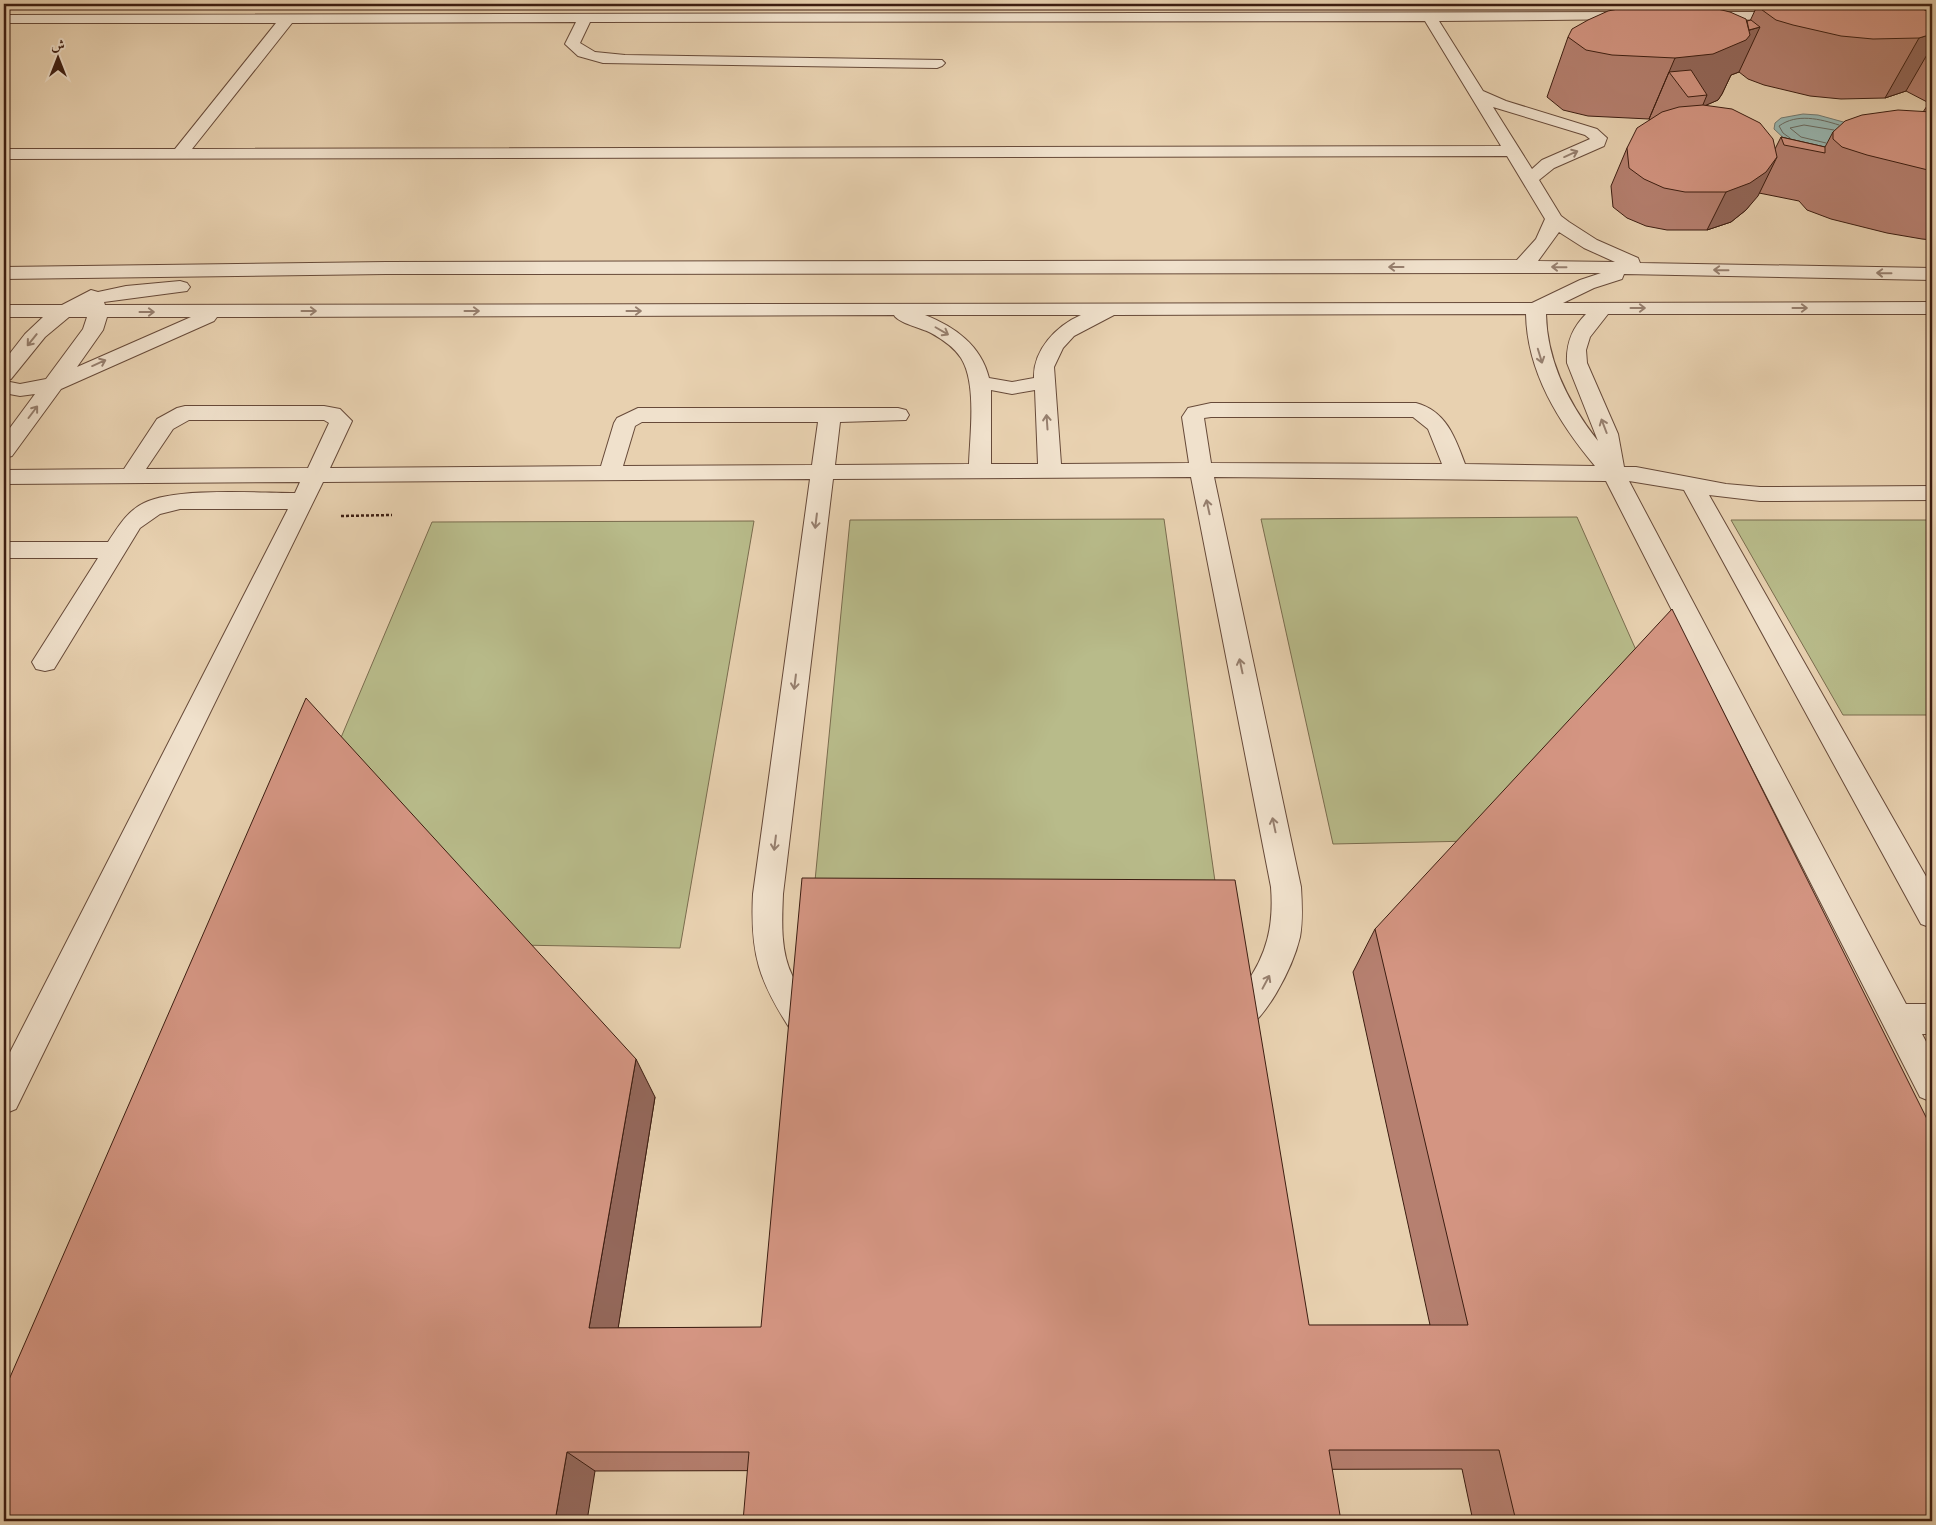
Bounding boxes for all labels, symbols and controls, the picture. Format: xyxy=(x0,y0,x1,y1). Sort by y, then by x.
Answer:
north arrow xyxy=(32,32,82,82)
text: ش xyxy=(51,37,65,54)
one-way arrow xyxy=(1563,149,1578,159)
one-way arrow xyxy=(1388,262,1404,272)
one-way arrow xyxy=(1551,262,1567,272)
one-way arrow xyxy=(1713,265,1730,275)
one-way arrow xyxy=(1876,268,1892,278)
one-way arrow xyxy=(1629,303,1645,313)
one-way arrow xyxy=(1792,303,1808,313)
one-way arrow xyxy=(300,306,317,316)
one-way arrow xyxy=(463,306,479,316)
one-way arrow xyxy=(626,306,642,316)
one-way arrow xyxy=(138,307,154,317)
one-way arrow xyxy=(934,327,948,337)
one-way arrow xyxy=(26,334,38,347)
one-way arrow xyxy=(1536,348,1546,364)
one-way arrow xyxy=(91,357,106,367)
one-way arrow xyxy=(28,405,38,419)
one-way arrow xyxy=(1042,414,1051,430)
one-way arrow xyxy=(1599,419,1608,434)
one-way arrow xyxy=(1203,499,1213,515)
one-way arrow xyxy=(811,512,821,528)
one-way arrow xyxy=(1236,659,1245,675)
one-way arrow xyxy=(790,674,800,690)
one-way arrow xyxy=(1268,818,1278,834)
one-way arrow xyxy=(770,835,780,851)
one-way arrow xyxy=(1261,975,1271,990)

